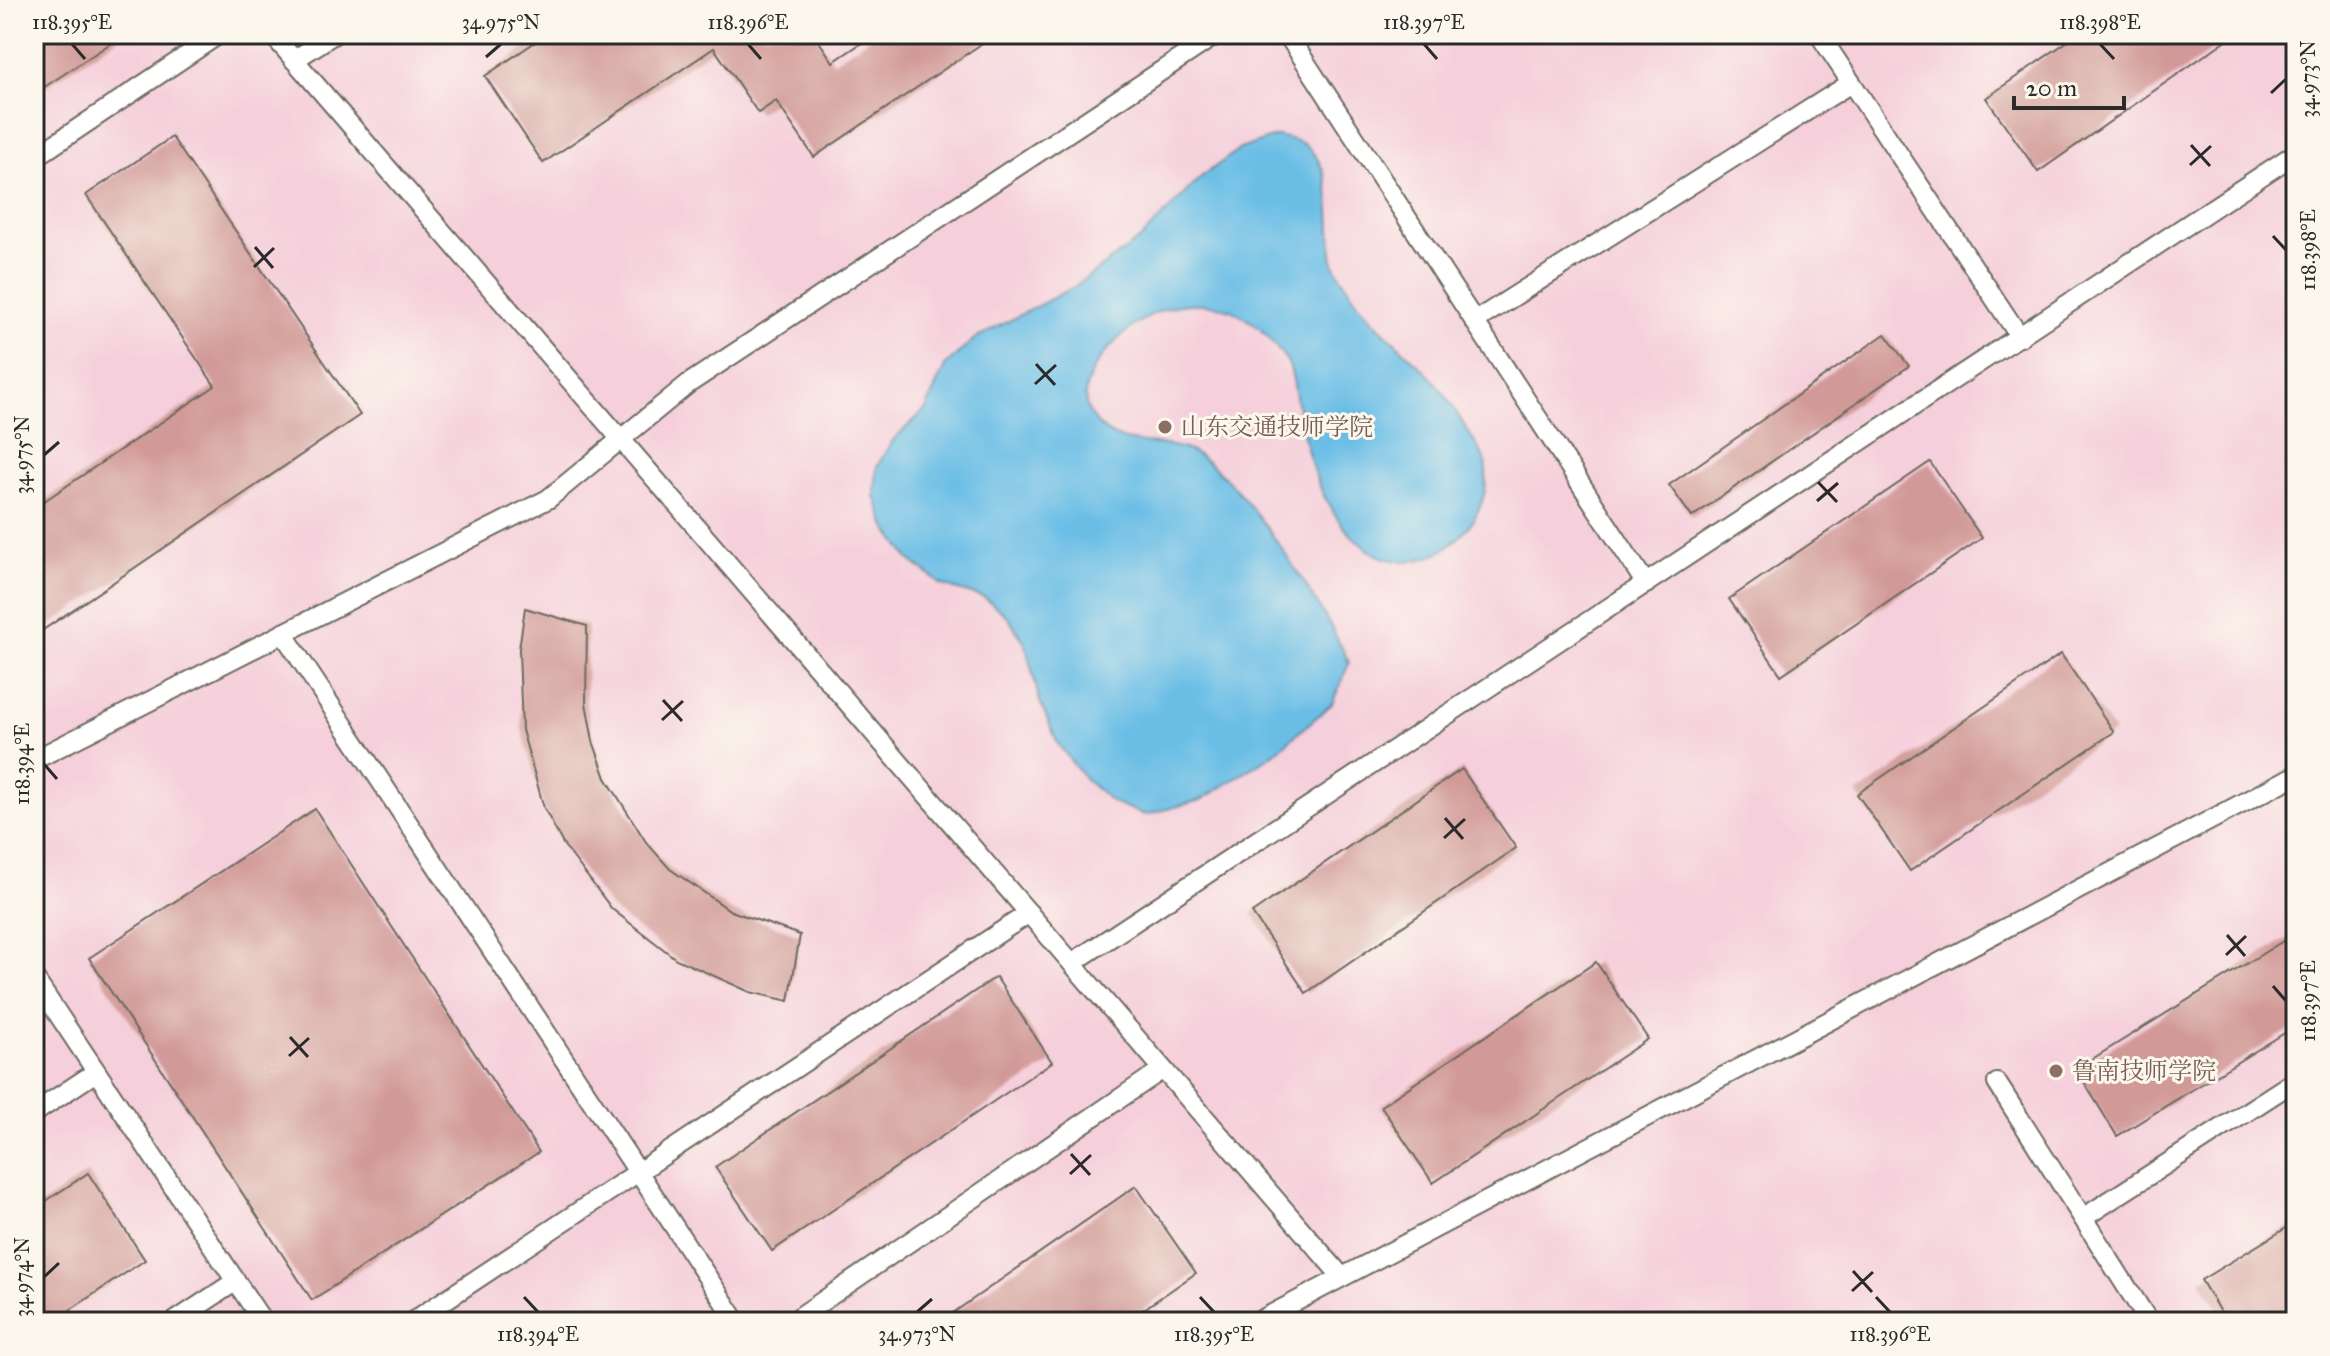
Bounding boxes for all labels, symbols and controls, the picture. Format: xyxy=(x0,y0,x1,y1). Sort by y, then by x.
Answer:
text: 118.395°E xyxy=(32,10,112,34)
text: 34.975°N xyxy=(462,10,540,34)
text: 118.396°E xyxy=(707,10,789,34)
text: 118.397°E xyxy=(1383,10,1465,34)
text: 118.398°E xyxy=(2059,10,2141,34)
text: 34.973°N xyxy=(2296,40,2320,118)
scale bar xyxy=(2014,60,2124,110)
text: 20 m xyxy=(2026,73,2077,103)
text: 118.398°E xyxy=(2296,209,2320,291)
place label: 山东交通技师学院 xyxy=(1181,412,1373,442)
text: 34.975°N xyxy=(10,416,34,494)
marker: 山东交通技师学院 xyxy=(1156,418,1174,436)
text: 118.394°E xyxy=(10,723,34,805)
text: 118.397°E xyxy=(2296,960,2320,1042)
place label: 鲁南技师学院 xyxy=(2072,1056,2216,1086)
marker: 鲁南技师学院 xyxy=(2047,1062,2065,1080)
text: 34.974°N xyxy=(10,1237,34,1317)
text: 118.394°E xyxy=(497,1322,579,1346)
text: 34.973°N xyxy=(878,1322,956,1346)
text: 118.395°E xyxy=(1174,1322,1254,1346)
text: 118.396°E xyxy=(1849,1322,1931,1346)

